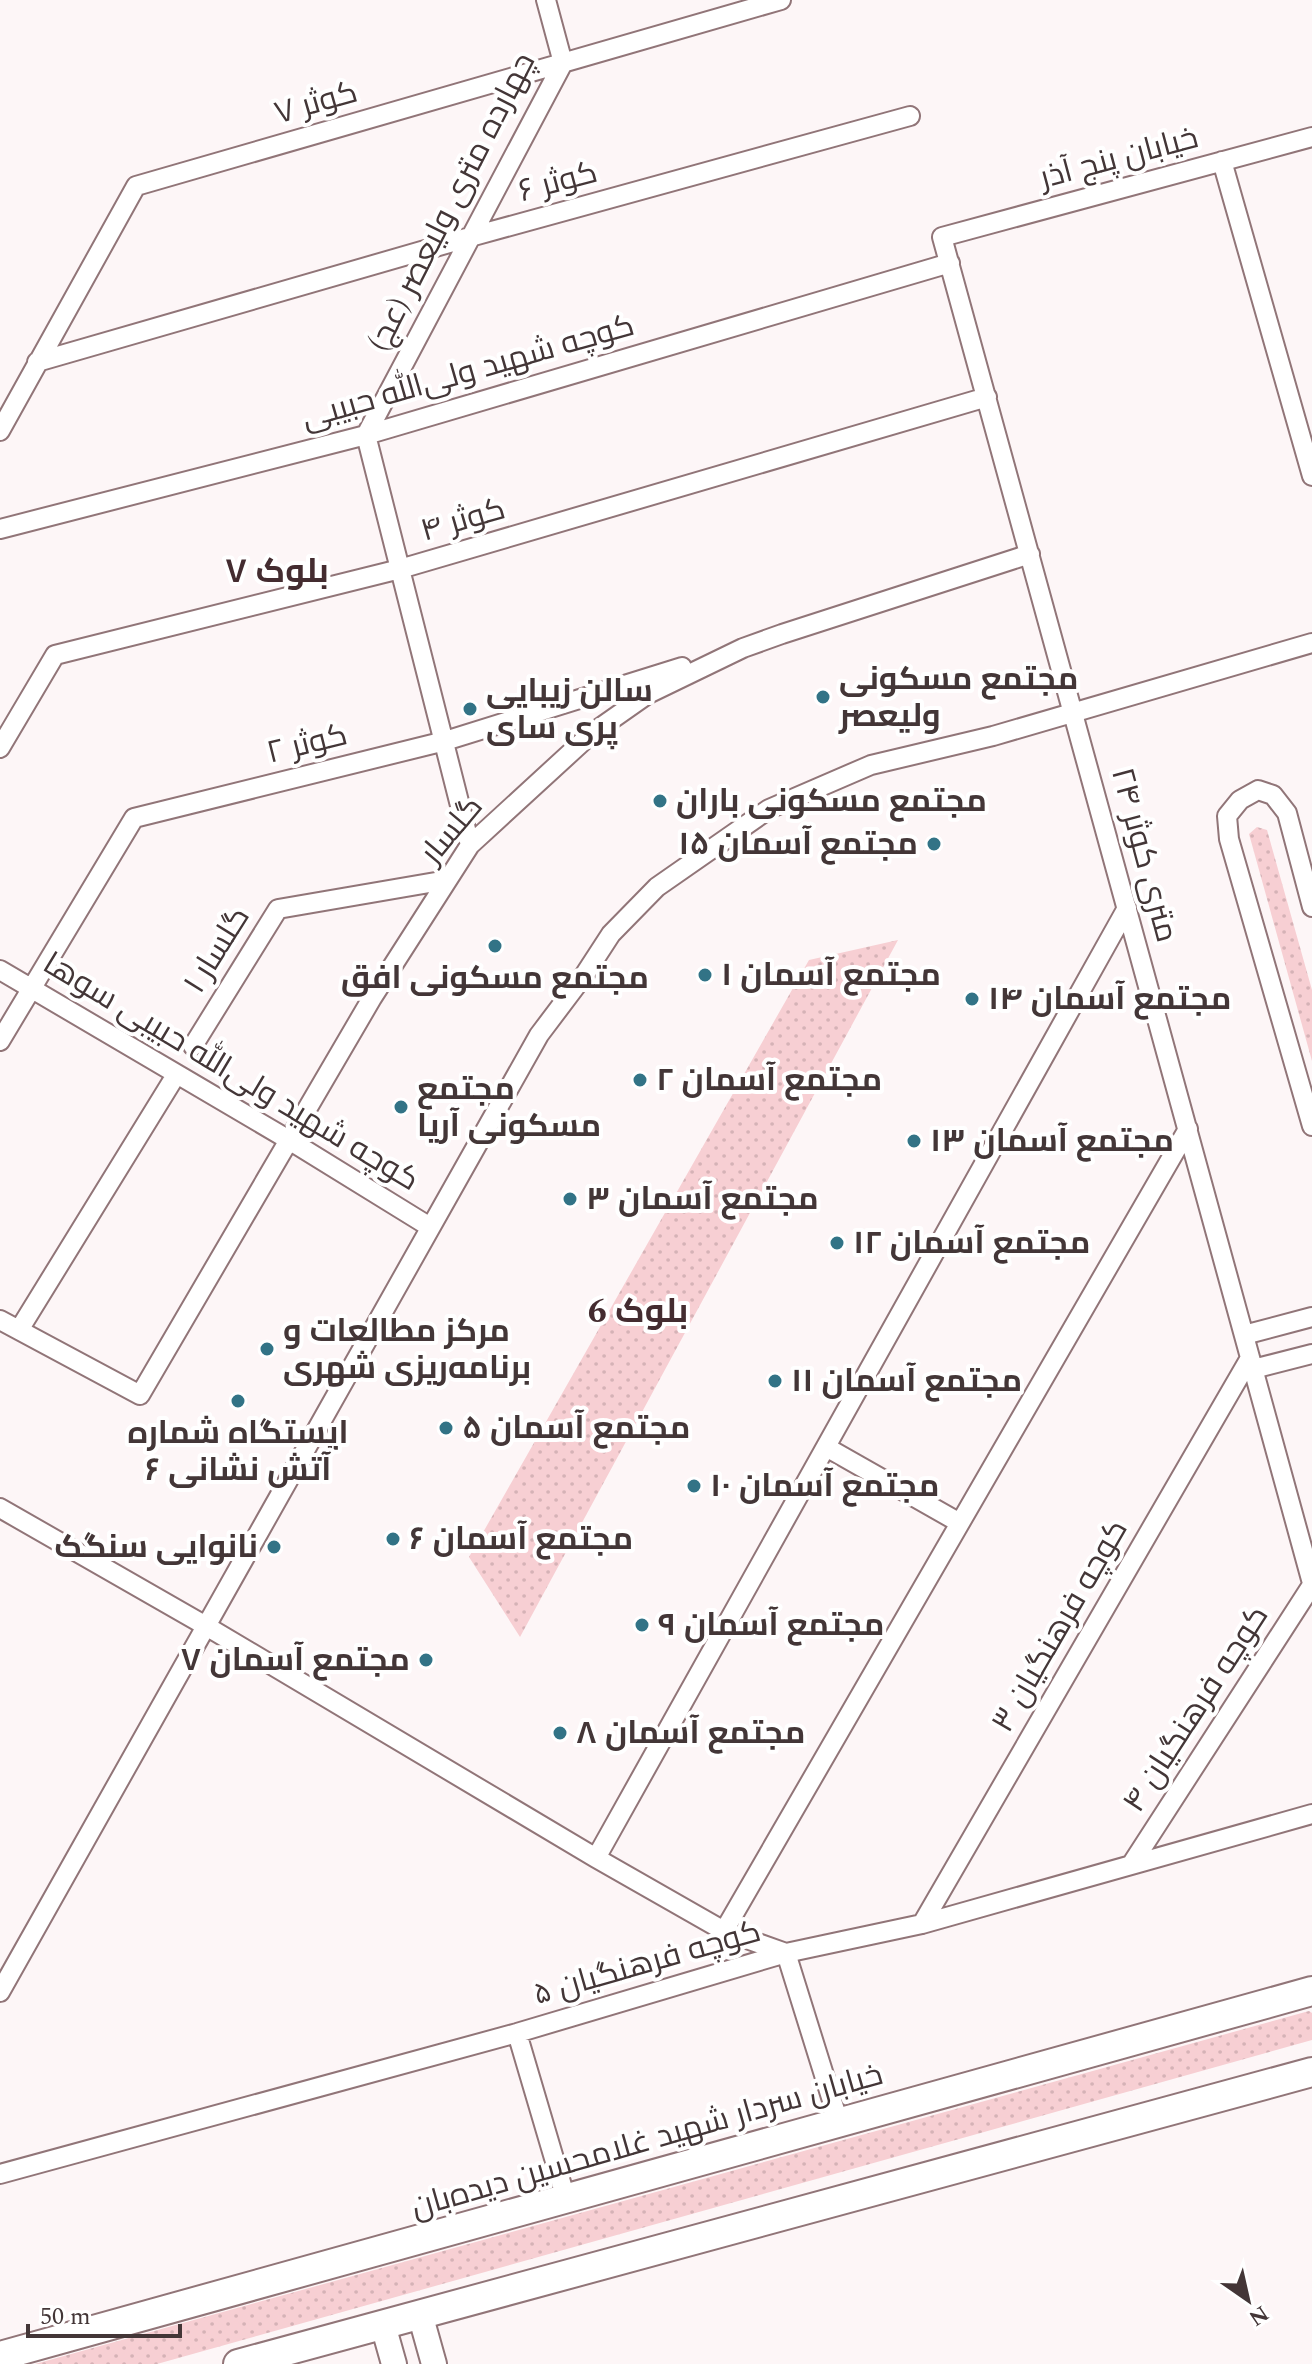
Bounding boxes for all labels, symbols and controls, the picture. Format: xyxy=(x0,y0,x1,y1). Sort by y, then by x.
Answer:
street label: چهارده متری ولیعصر (عج) xyxy=(355,44,549,360)
street label: کوثر ۷ xyxy=(269,68,363,138)
street label: خیابان پنج آذر xyxy=(1032,113,1204,203)
street label: کوثر ۶ xyxy=(513,148,603,216)
street label: کوچه شهید ولی‌الله حبیبی xyxy=(296,301,640,443)
street label: کوثر ۴ xyxy=(415,485,511,555)
district label: بلوک ۷ xyxy=(225,546,329,598)
place label: مجتمع مسکونی ولیعصر xyxy=(838,655,1078,741)
place label: سالن زیبایی پری سای xyxy=(486,667,653,753)
marker: مجتمع مسکونی ولیعصر xyxy=(814,688,832,706)
marker: سالن زیبایی پری سای xyxy=(461,700,479,718)
street label: کوثر ۲ xyxy=(262,710,352,778)
street label: ۲۴ متری کوثر xyxy=(1097,762,1191,948)
place label: مجتمع مسکونی باران xyxy=(676,777,987,826)
street label: گلسار xyxy=(407,785,495,877)
marker: مجتمع مسکونی باران xyxy=(651,792,669,810)
place label: مجتمع آسمان ۱۵ xyxy=(678,820,918,869)
marker: مجتمع آسمان ۱۵ xyxy=(925,835,943,853)
street label: گلسار ۱ xyxy=(171,897,263,1003)
marker: مجتمع مسکونی افق xyxy=(486,937,504,955)
street label: کوچه شهید ولی‌الله حبیبی سوها xyxy=(33,940,429,1204)
place label: مجتمع آسمان ۱ xyxy=(721,951,941,1000)
place label: مجتمع مسکونی افق xyxy=(341,954,649,1003)
marker: مجتمع آسمان ۱ xyxy=(696,966,714,984)
place label: مجتمع آسمان ۱۴ xyxy=(988,975,1231,1024)
marker: مجتمع آسمان ۱۴ xyxy=(963,990,981,1008)
place label: مجتمع آسمان ۲ xyxy=(656,1056,882,1105)
place label: مجتمع مسکونی آریا xyxy=(417,1065,601,1151)
marker: مجتمع آسمان ۲ xyxy=(631,1071,649,1089)
marker: مجتمع مسکونی آریا xyxy=(392,1098,410,1116)
place label: مجتمع آسمان ۱۳ xyxy=(930,1117,1174,1166)
marker: مجتمع آسمان ۱۳ xyxy=(905,1132,923,1150)
place label: مجتمع آسمان ۳ xyxy=(586,1175,819,1224)
marker: مجتمع آسمان ۳ xyxy=(561,1190,579,1208)
place label: مجتمع آسمان ۱۲ xyxy=(853,1219,1090,1268)
marker: مجتمع آسمان ۱۲ xyxy=(828,1234,846,1252)
district label: بلوک 6 xyxy=(588,1286,688,1338)
place label: مرکز مطالعات و برنامه‌ریزی شهری xyxy=(283,1307,531,1393)
marker: مرکز مطالعات و برنامه‌ریزی شهری xyxy=(258,1340,276,1358)
place label: مجتمع آسمان ۱۱ xyxy=(791,1357,1022,1406)
marker: مجتمع آسمان ۱۱ xyxy=(766,1372,784,1390)
marker: ایستگاه شماره ۶ آتش نشانی xyxy=(229,1392,247,1410)
place label: مجتمع آسمان ۵ xyxy=(462,1404,690,1453)
place label: ایستگاه شماره ۶ آتش نشانی xyxy=(127,1409,349,1495)
marker: مجتمع آسمان ۵ xyxy=(437,1419,455,1437)
place label: مجتمع آسمان ۱۰ xyxy=(710,1462,939,1511)
marker: مجتمع آسمان ۱۰ xyxy=(685,1477,703,1495)
street label: کوچه فرهنگیان ۳ xyxy=(979,1510,1141,1742)
place label: مجتمع آسمان ۶ xyxy=(409,1515,633,1564)
place label: نانوایی سنگک xyxy=(55,1523,258,1572)
marker: مجتمع آسمان ۶ xyxy=(384,1530,402,1548)
marker: نانوایی سنگک xyxy=(265,1538,283,1556)
street label: کوچه فرهنگیان ۴ xyxy=(1110,1596,1282,1822)
place label: مجتمع آسمان ۹ xyxy=(658,1601,884,1650)
marker: مجتمع آسمان ۹ xyxy=(633,1616,651,1634)
place label: مجتمع آسمان ۷ xyxy=(181,1636,410,1685)
marker: مجتمع آسمان ۷ xyxy=(417,1651,435,1669)
place label: مجتمع آسمان ۸ xyxy=(576,1709,805,1758)
marker: مجتمع آسمان ۸ xyxy=(551,1724,569,1742)
street label: کوچه فرهنگیان ۵ xyxy=(527,1907,767,2019)
street label: خیابان سردار شهید غلامحسین دیده‌بان xyxy=(405,2050,889,2232)
north arrow xyxy=(1208,2260,1288,2340)
scale bar xyxy=(28,2288,180,2338)
text: N xyxy=(1242,2297,1275,2334)
text: 50 m xyxy=(40,2299,91,2335)

